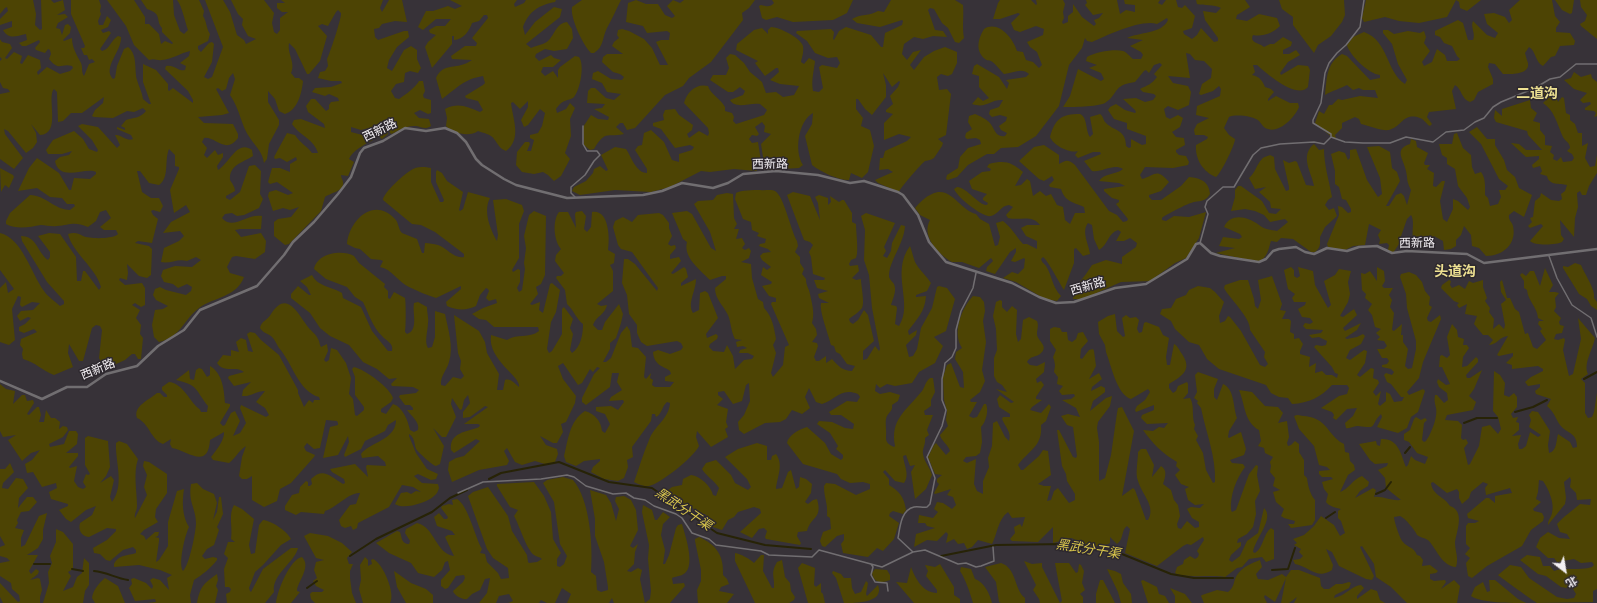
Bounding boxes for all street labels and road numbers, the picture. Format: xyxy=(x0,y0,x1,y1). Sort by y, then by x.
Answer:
street label: 西新路 xyxy=(361,117,399,145)
street label: 西新路 xyxy=(752,157,788,173)
street label: 西新路 xyxy=(1399,236,1435,252)
street label: 西新路 xyxy=(1069,275,1107,299)
street label: 西新路 xyxy=(79,357,117,383)

